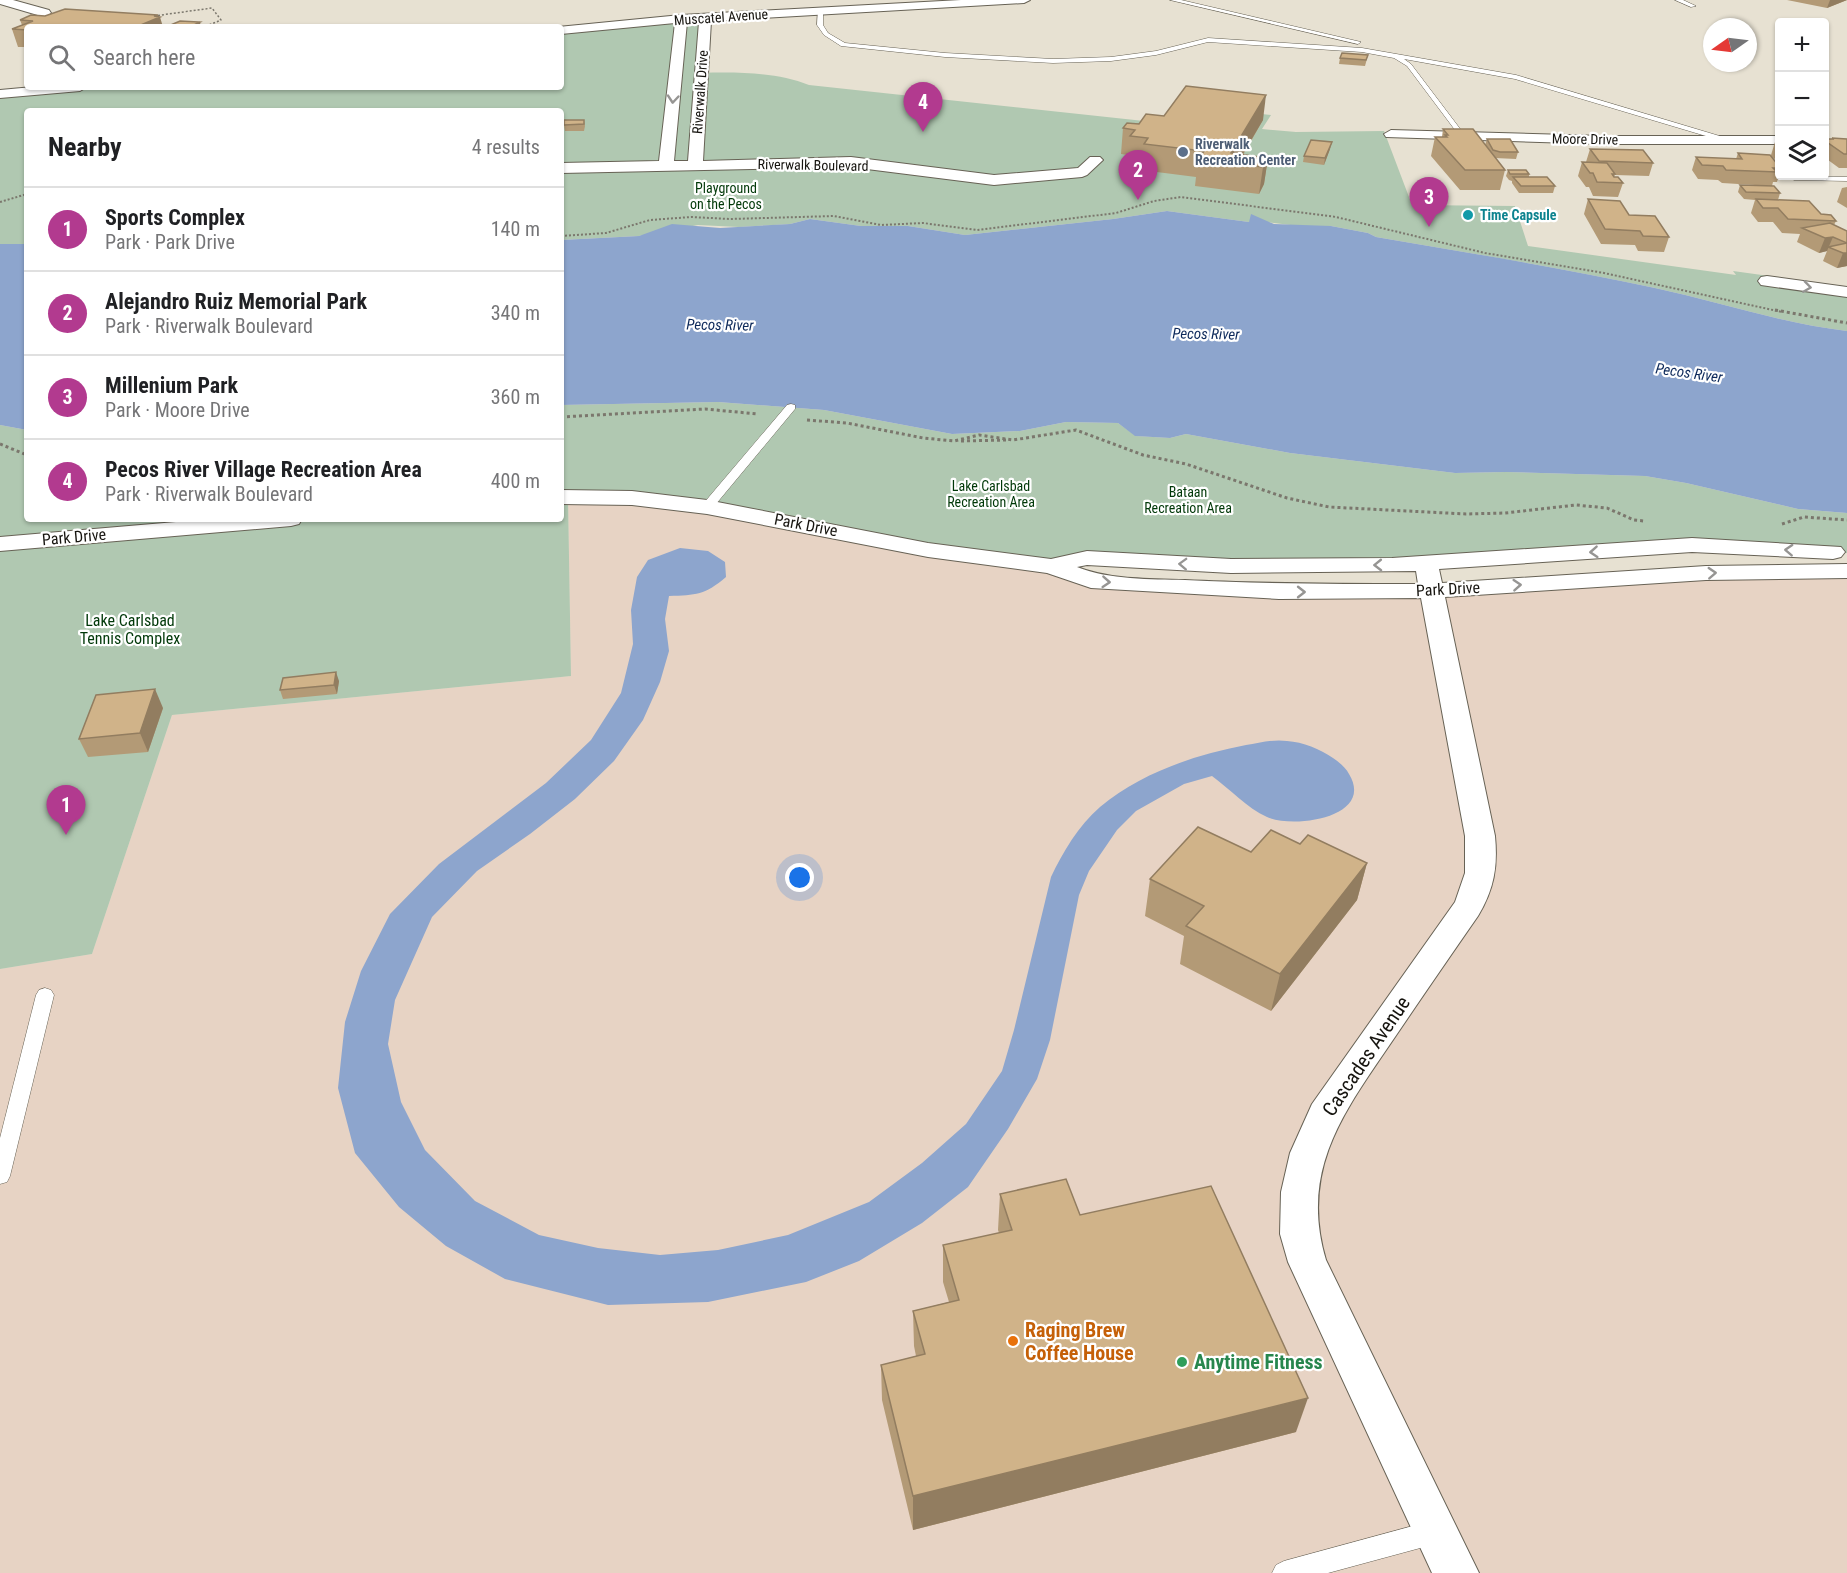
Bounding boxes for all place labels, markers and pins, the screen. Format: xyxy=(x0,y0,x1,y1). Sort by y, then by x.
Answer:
pin: 4 xyxy=(904,82,942,132)
place label: Riverwalk Recreation Center xyxy=(1195,136,1296,168)
marker: Riverwalk Recreation Center xyxy=(1176,145,1190,159)
pin: 2 xyxy=(1118,150,1158,200)
pin: 3 xyxy=(1410,178,1448,227)
place label: Time Capsule xyxy=(1480,207,1557,223)
marker: Time Capsule xyxy=(1461,208,1475,222)
pin: 1 xyxy=(46,786,86,835)
place label: Raging Brew Coffee House xyxy=(1025,1318,1134,1365)
marker: Raging Brew Coffee House xyxy=(1006,1334,1020,1348)
place label: Anytime Fitness xyxy=(1194,1350,1323,1374)
marker: Anytime Fitness xyxy=(1175,1355,1189,1369)

